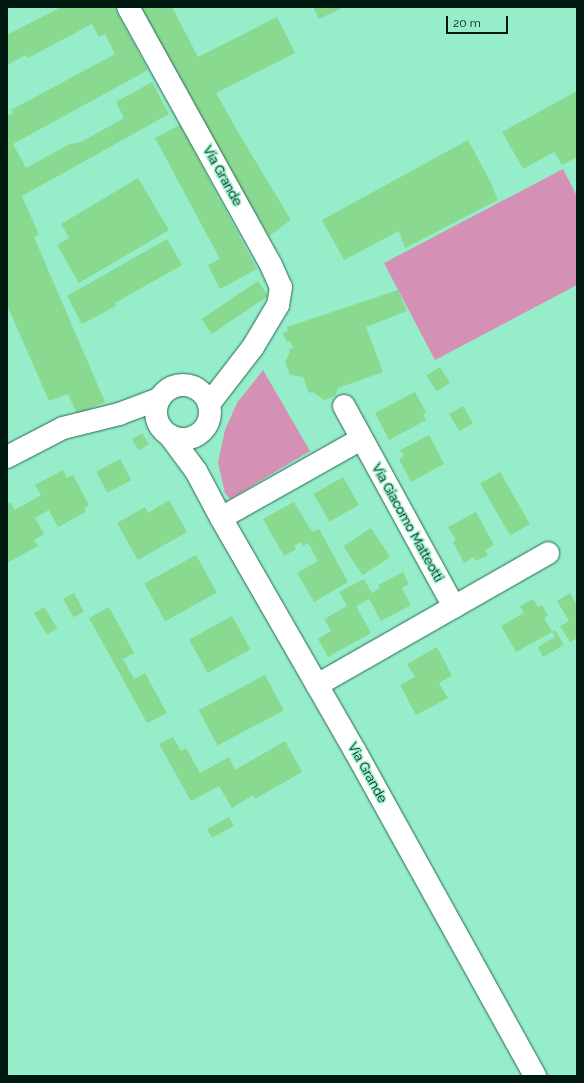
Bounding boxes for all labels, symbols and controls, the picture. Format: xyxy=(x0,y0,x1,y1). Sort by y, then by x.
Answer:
scale bar xyxy=(448,8,510,34)
text: 20 m xyxy=(453,16,481,30)
street label: Via Grande xyxy=(199,143,245,209)
street label: Via Giacomo Matteotti xyxy=(368,461,446,585)
street label: Via Grande xyxy=(344,740,390,806)

